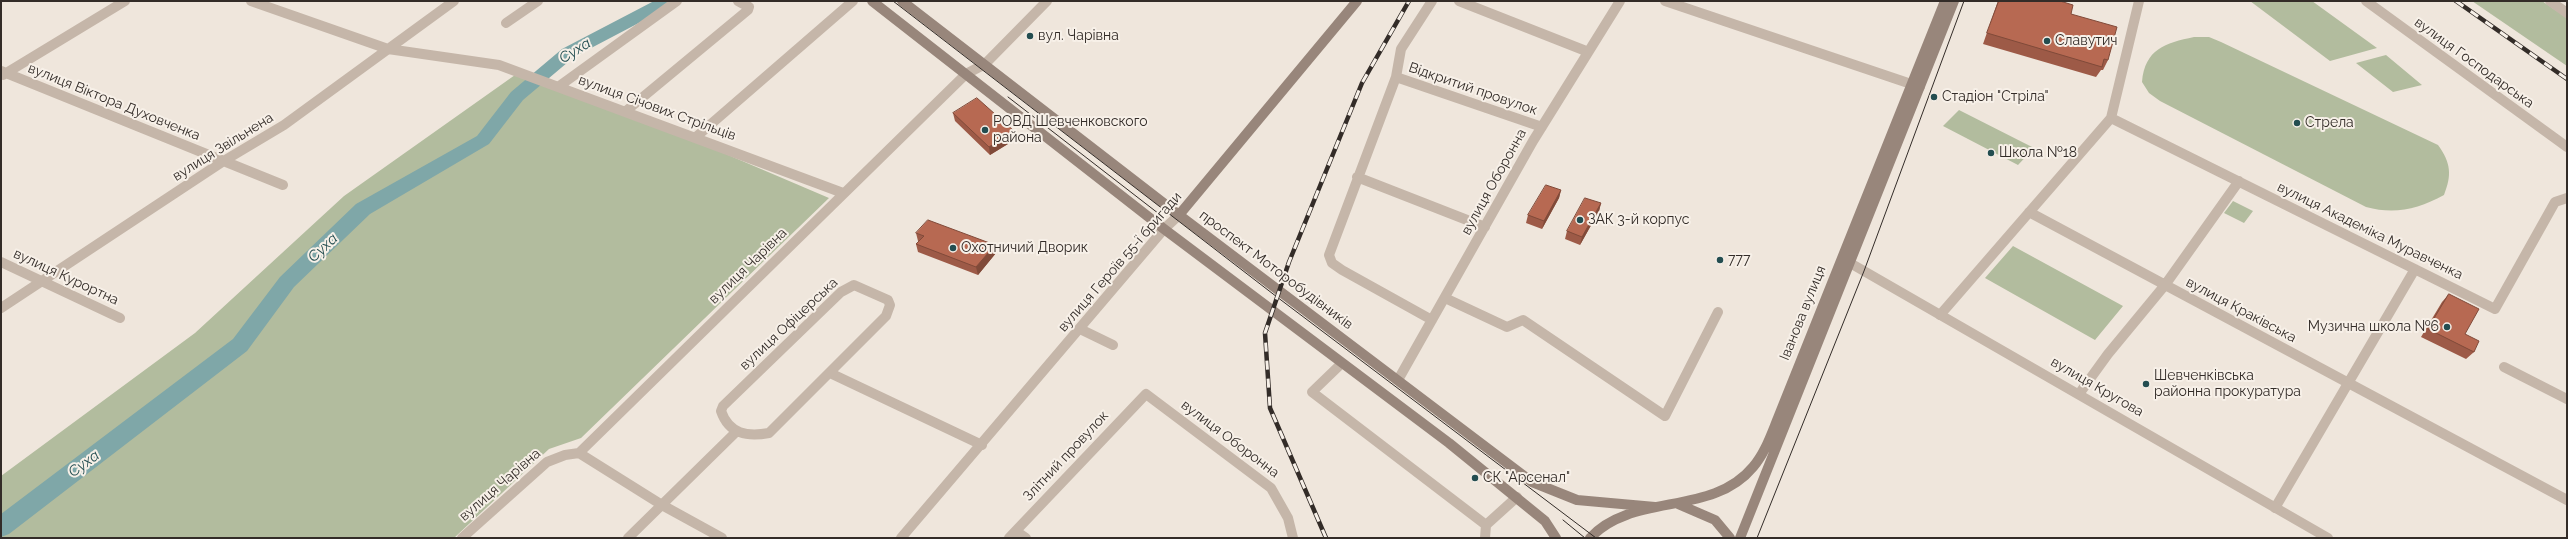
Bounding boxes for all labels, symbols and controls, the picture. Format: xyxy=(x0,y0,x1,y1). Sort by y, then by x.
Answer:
street label: вулиця Господарська xyxy=(2411,14,2537,112)
place label: вул. Чарівна xyxy=(1038,28,1119,44)
marker: вул. Чарівна xyxy=(1025,31,1035,41)
place label: Славутич xyxy=(2055,33,2117,49)
water label: Суха xyxy=(556,34,594,68)
marker: Славутич xyxy=(2042,36,2052,46)
street label: Відкритий провулок xyxy=(1406,59,1540,119)
street label: вулиця Віктора Духовченка xyxy=(25,60,203,144)
street label: вулиця Січових Стрільців xyxy=(576,72,738,144)
place label: Стадіон "Стріла" xyxy=(1942,89,2049,105)
marker: Стадіон "Стріла" xyxy=(1929,92,1939,102)
street label: вулиця Звільнена xyxy=(170,109,276,185)
place label: РОВД Шевченковского района xyxy=(993,114,1148,146)
place label: Стрела xyxy=(2305,115,2354,131)
marker: Стрела xyxy=(2292,118,2302,128)
marker: РОВД Шевченковского района xyxy=(980,125,990,135)
street label: вулиця Оборонна xyxy=(1458,126,1530,238)
place label: Школа №18 xyxy=(1999,145,2077,161)
marker: Школа №18 xyxy=(1986,148,1996,158)
street label: вулиця Академіка Муравченка xyxy=(2274,179,2466,283)
street label: вулиця Героїв 55-ї бригади xyxy=(1055,189,1185,335)
street label: проспект Моторобудівників xyxy=(1196,207,1356,333)
place label: ЗАК 3-й корпус xyxy=(1588,212,1689,228)
marker: ЗАК 3-й корпус xyxy=(1575,215,1585,225)
street label: вулиця Чарівна xyxy=(706,225,790,307)
water label: Суха xyxy=(304,230,342,266)
place label: Охотничий Дворик xyxy=(961,240,1088,256)
marker: Охотничий Дворик xyxy=(948,243,958,253)
street label: вулиця Курортна xyxy=(11,245,121,309)
place label: 777 xyxy=(1728,252,1750,268)
marker: 777 xyxy=(1715,255,1725,265)
street label: Іванова вулиця xyxy=(1776,263,1830,363)
street label: вулиця Офіцерська xyxy=(736,274,842,374)
street label: вулиця Краківська xyxy=(2183,274,2299,346)
place label: Музична школа №6 xyxy=(2308,319,2439,335)
marker: Музична школа №6 xyxy=(2442,322,2452,332)
street label: вулиця Кругова xyxy=(2048,354,2146,420)
place label: Шевченківська районна прокуратура xyxy=(2154,368,2301,400)
marker: Шевченківська районна прокуратура xyxy=(2141,379,2151,389)
street label: вулиця Оборонна xyxy=(1178,397,1282,481)
street label: Злітний провулок xyxy=(1020,407,1112,505)
street label: вулиця Чарівна xyxy=(456,445,544,525)
water label: Суха xyxy=(65,447,103,481)
place label: СК "Арсенал" xyxy=(1483,470,1570,486)
marker: СК "Арсенал" xyxy=(1470,473,1480,483)

